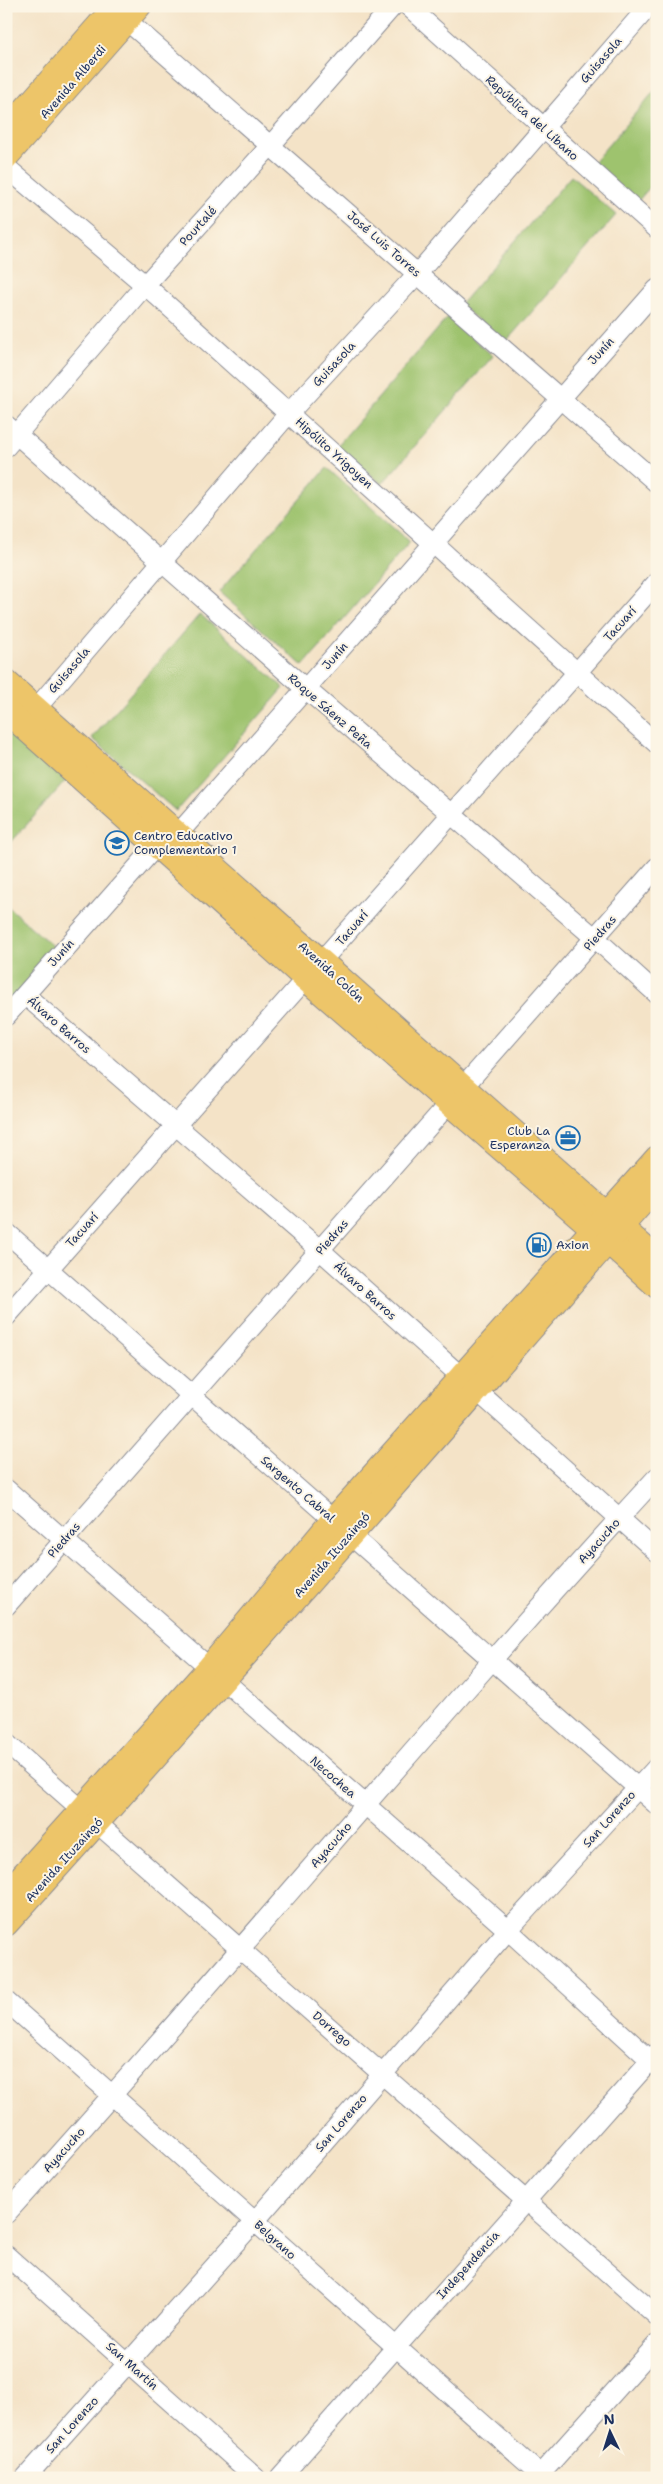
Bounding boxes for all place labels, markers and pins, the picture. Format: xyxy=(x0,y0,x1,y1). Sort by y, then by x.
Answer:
place label: Centro Educativo Complementario 1 xyxy=(134,828,237,858)
school or university icon: Centro Educativo Complementario 1 xyxy=(104,830,130,856)
place label: Club La Esperanza xyxy=(490,1123,551,1153)
office icon: Club La Esperanza xyxy=(555,1125,581,1151)
fuel station icon: Axion xyxy=(526,1232,552,1258)
place label: Axion xyxy=(556,1237,589,1253)

